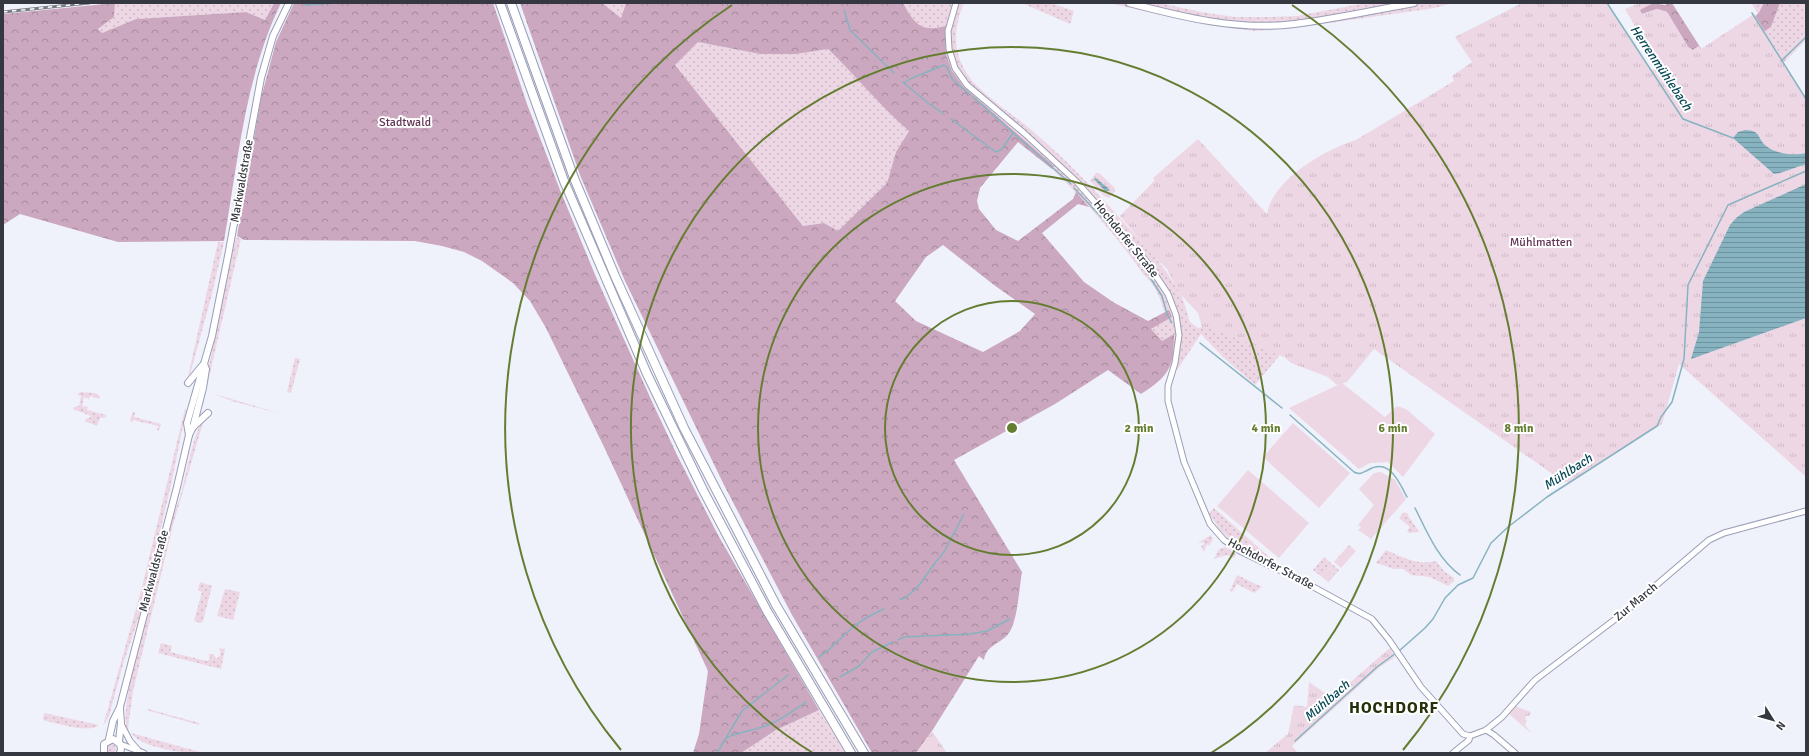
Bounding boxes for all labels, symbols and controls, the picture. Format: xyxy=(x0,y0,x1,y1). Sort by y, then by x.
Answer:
water label: Herrenmühlebach xyxy=(1627,22,1696,114)
park label: Stadtwald xyxy=(379,115,431,130)
street label: Markwaldstraße xyxy=(227,138,257,224)
street label: Hochdorfer Straße xyxy=(1090,197,1162,281)
park label: Mühlmatten xyxy=(1510,235,1572,250)
centre of rings xyxy=(1005,421,1019,435)
text: 2 min xyxy=(1125,421,1154,436)
text: 4 min xyxy=(1252,421,1281,436)
text: 6 min xyxy=(1379,421,1408,436)
text: 8 min xyxy=(1505,421,1534,436)
water label: Mühlbach xyxy=(1541,450,1596,494)
street label: Markwaldstraße xyxy=(136,528,172,614)
street label: Hochdorfer Straße xyxy=(1225,535,1317,593)
street label: Zur March xyxy=(1611,579,1661,625)
water label: Mühlbach xyxy=(1301,676,1354,725)
district label: HOCHDORF xyxy=(1349,698,1439,718)
north arrow xyxy=(1753,700,1793,740)
text: N xyxy=(1773,719,1788,733)

